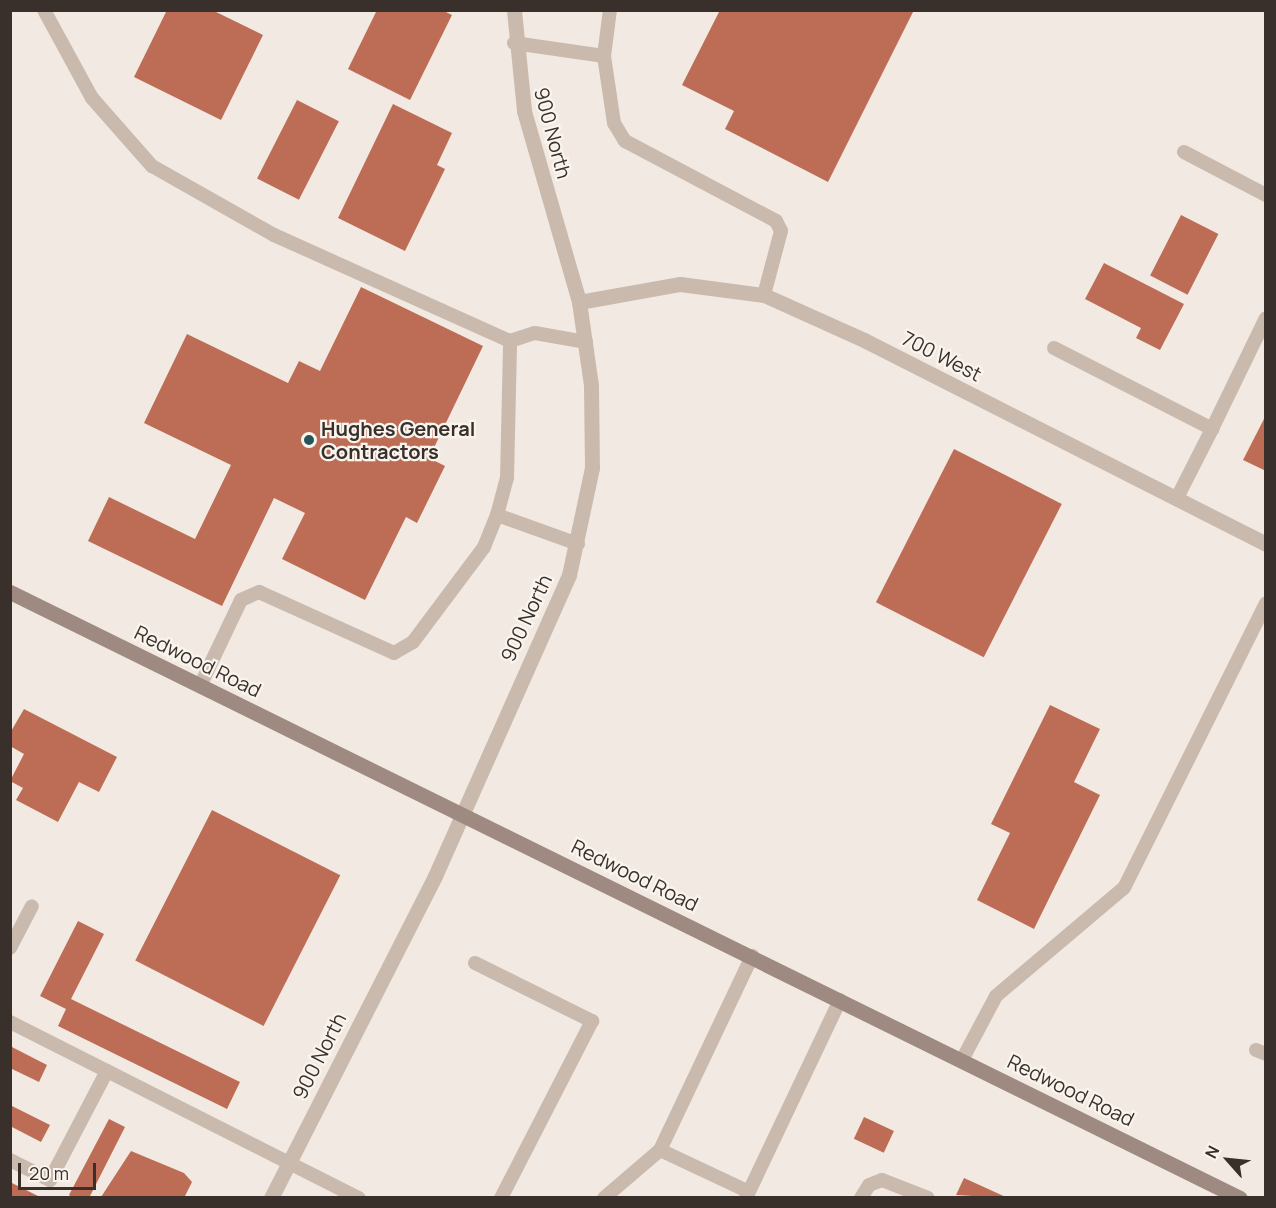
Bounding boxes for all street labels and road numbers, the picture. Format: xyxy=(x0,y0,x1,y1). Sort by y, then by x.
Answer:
street label: 900 North xyxy=(529,85,577,181)
street label: 700 West xyxy=(898,326,986,386)
street label: 900 North xyxy=(495,571,557,665)
street label: Redwood Road xyxy=(131,620,265,702)
street label: Redwood Road xyxy=(568,834,702,916)
street label: 900 North xyxy=(287,1009,351,1103)
street label: Redwood Road xyxy=(1004,1049,1138,1131)

